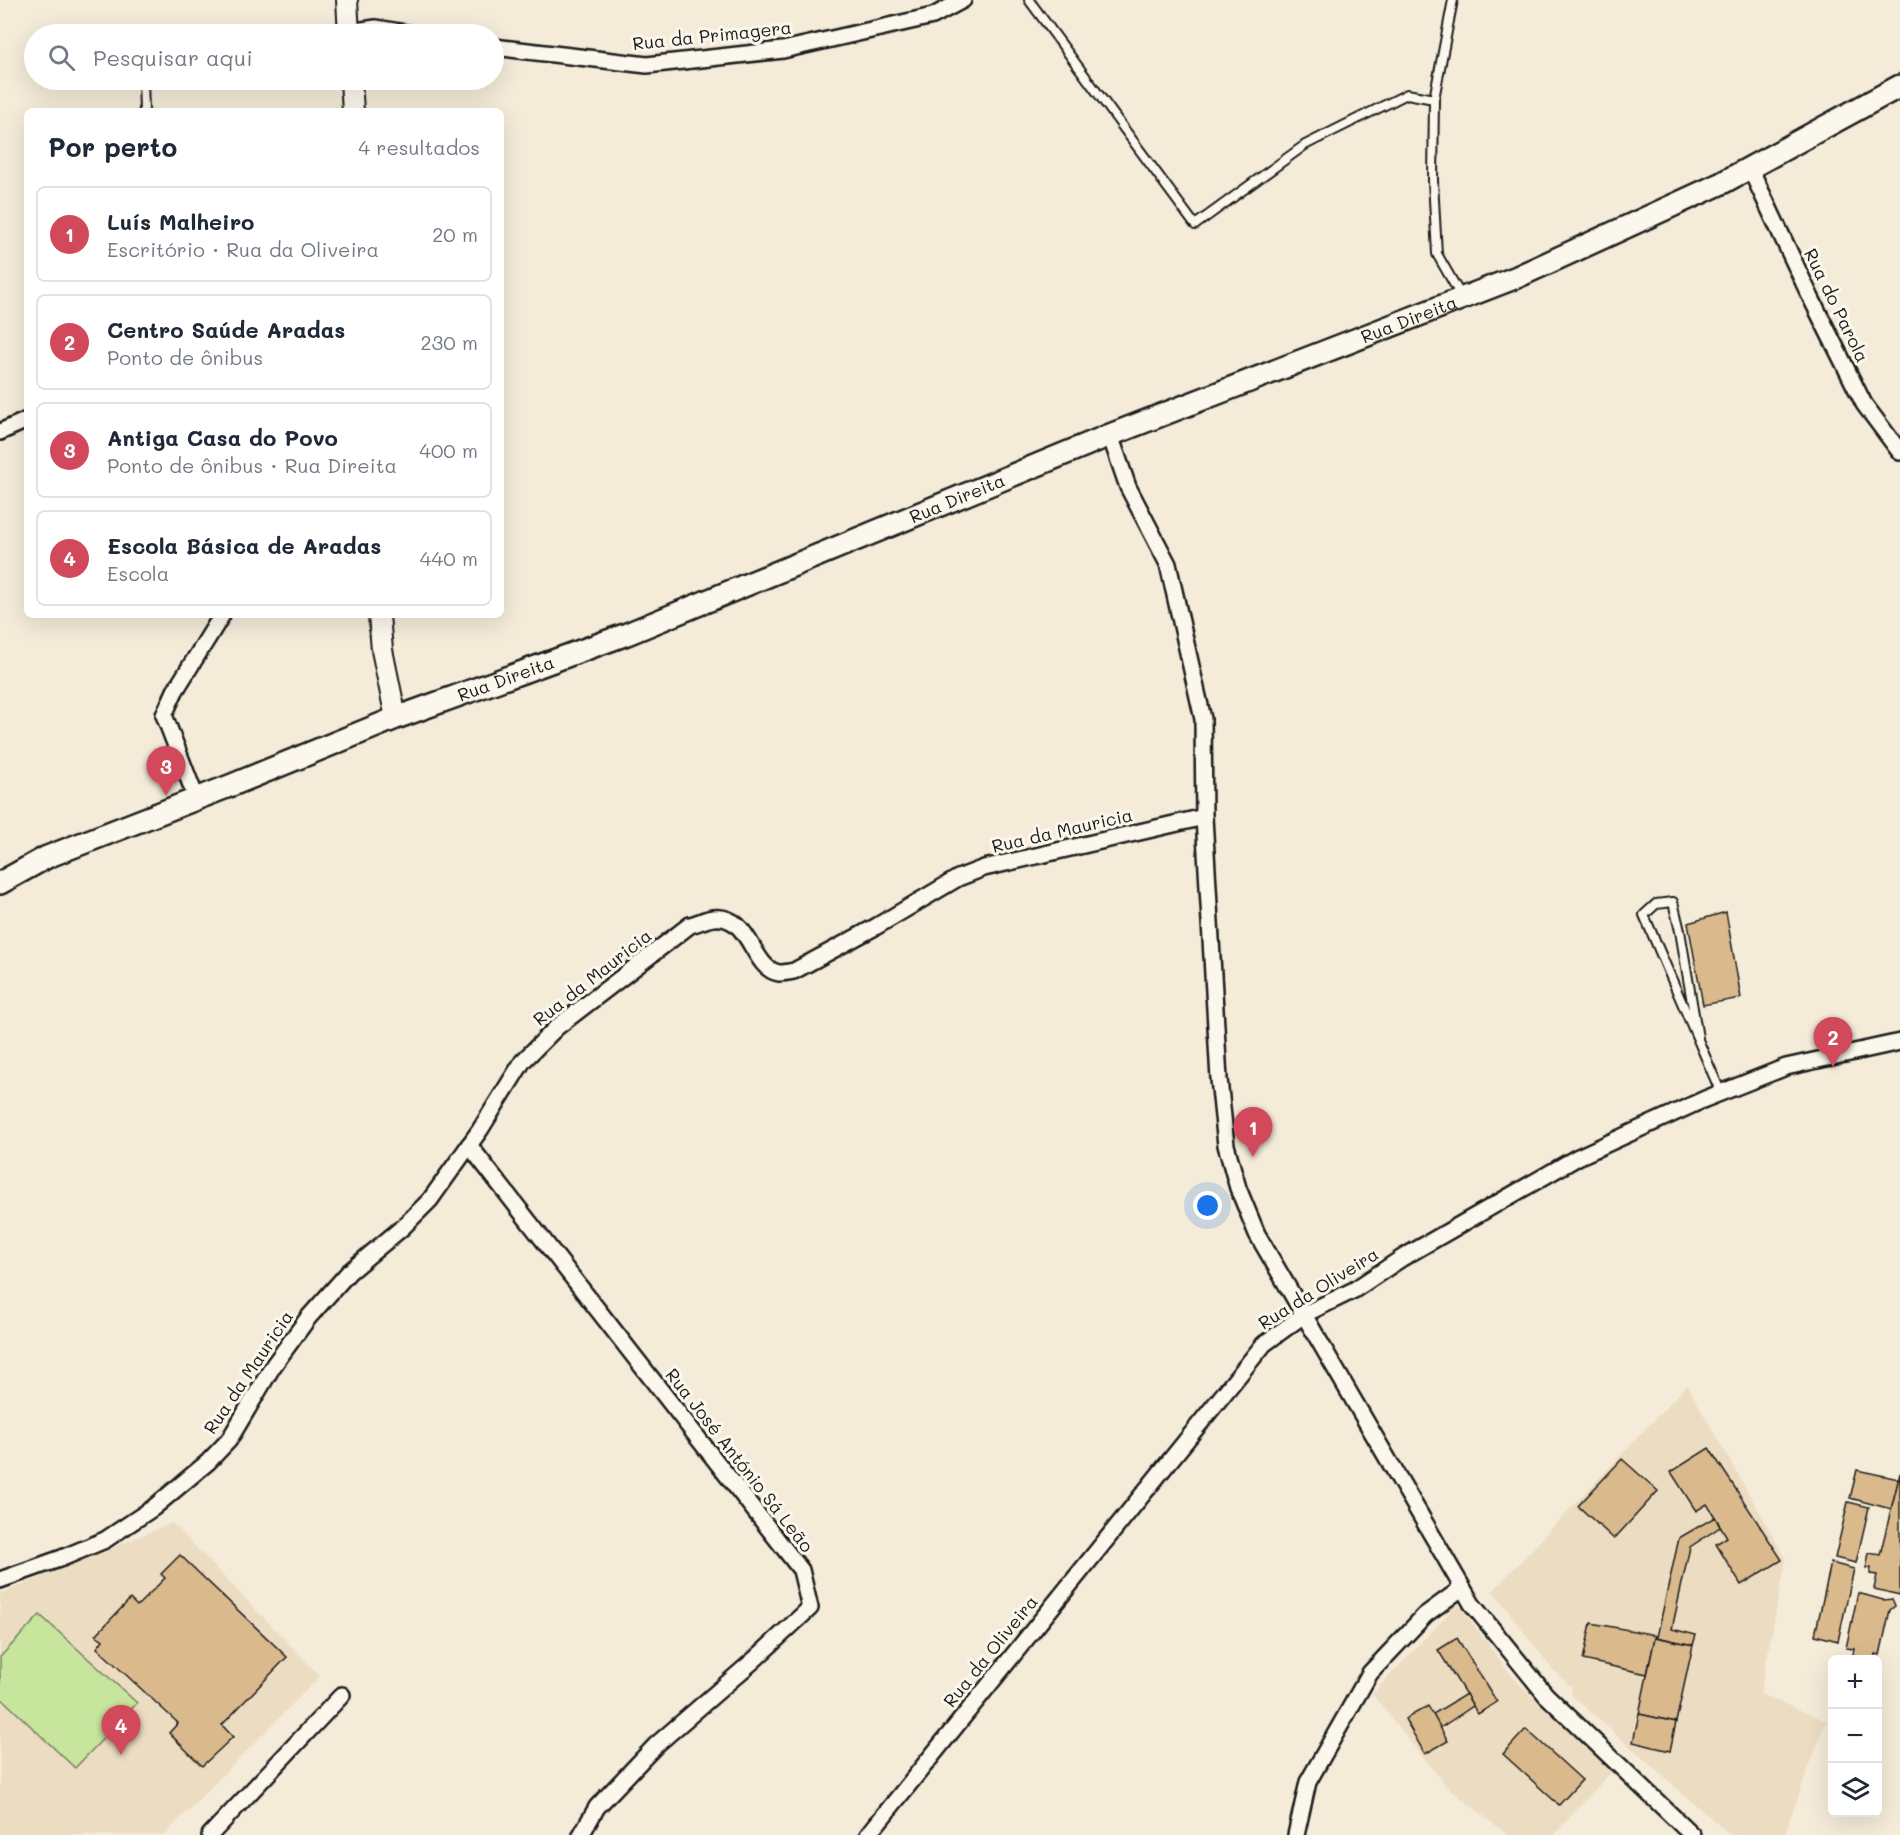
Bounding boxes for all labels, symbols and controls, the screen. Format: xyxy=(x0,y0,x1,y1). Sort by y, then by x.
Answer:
street label: Rua da Primagera xyxy=(631,15,793,55)
search box xyxy=(24,24,504,90)
icon: search xyxy=(45,41,78,74)
text: Pesquisar aqui xyxy=(93,43,253,72)
text: Por perto xyxy=(48,130,177,164)
text: 4 resultados xyxy=(358,134,480,160)
text: Luís Malheiro xyxy=(107,207,254,236)
text: 1 xyxy=(65,221,74,247)
text: 20 m xyxy=(432,221,478,247)
text: Escritório · Rua da Oliveira xyxy=(107,236,379,262)
street label: Rua do Parola xyxy=(1799,244,1875,366)
street label: Rua Direita xyxy=(1357,290,1460,349)
text: Centro Saúde Aradas xyxy=(107,315,345,344)
text: 2 xyxy=(64,329,75,355)
text: 230 m xyxy=(420,329,478,355)
text: Ponto de ônibus xyxy=(107,344,263,370)
text: Antiga Casa do Povo xyxy=(107,423,338,452)
text: 3 xyxy=(64,437,76,463)
text: 400 m xyxy=(419,437,478,463)
text: Ponto de ônibus · Rua Direita xyxy=(107,452,397,478)
street label: Rua Direita xyxy=(906,468,1008,528)
text: Escola Básica de Aradas xyxy=(107,531,381,560)
text: 4 xyxy=(63,545,76,571)
text: 440 m xyxy=(420,545,478,571)
text: Escola xyxy=(107,560,169,586)
street label: Rua Direita xyxy=(454,650,557,707)
pin: 3 xyxy=(146,746,186,796)
street label: Rua da Mauricia xyxy=(989,802,1135,858)
street label: Rua da Mauricia xyxy=(528,923,656,1031)
pin: 2 xyxy=(1814,1018,1852,1067)
pin: 1 xyxy=(1234,1108,1272,1157)
your location xyxy=(1193,1191,1222,1220)
street label: Rua da Oliveira xyxy=(1253,1241,1383,1335)
street label: Rua da Mauricia xyxy=(198,1306,298,1438)
street label: Rua José António Sá Leão xyxy=(661,1363,820,1557)
street label: Rua da Oliveira xyxy=(937,1590,1043,1712)
map controls xyxy=(1828,1655,1882,1817)
button: + xyxy=(1828,1655,1882,1709)
pin: 4 xyxy=(102,1706,140,1755)
button: − xyxy=(1828,1709,1882,1763)
button: layers xyxy=(1828,1763,1882,1817)

